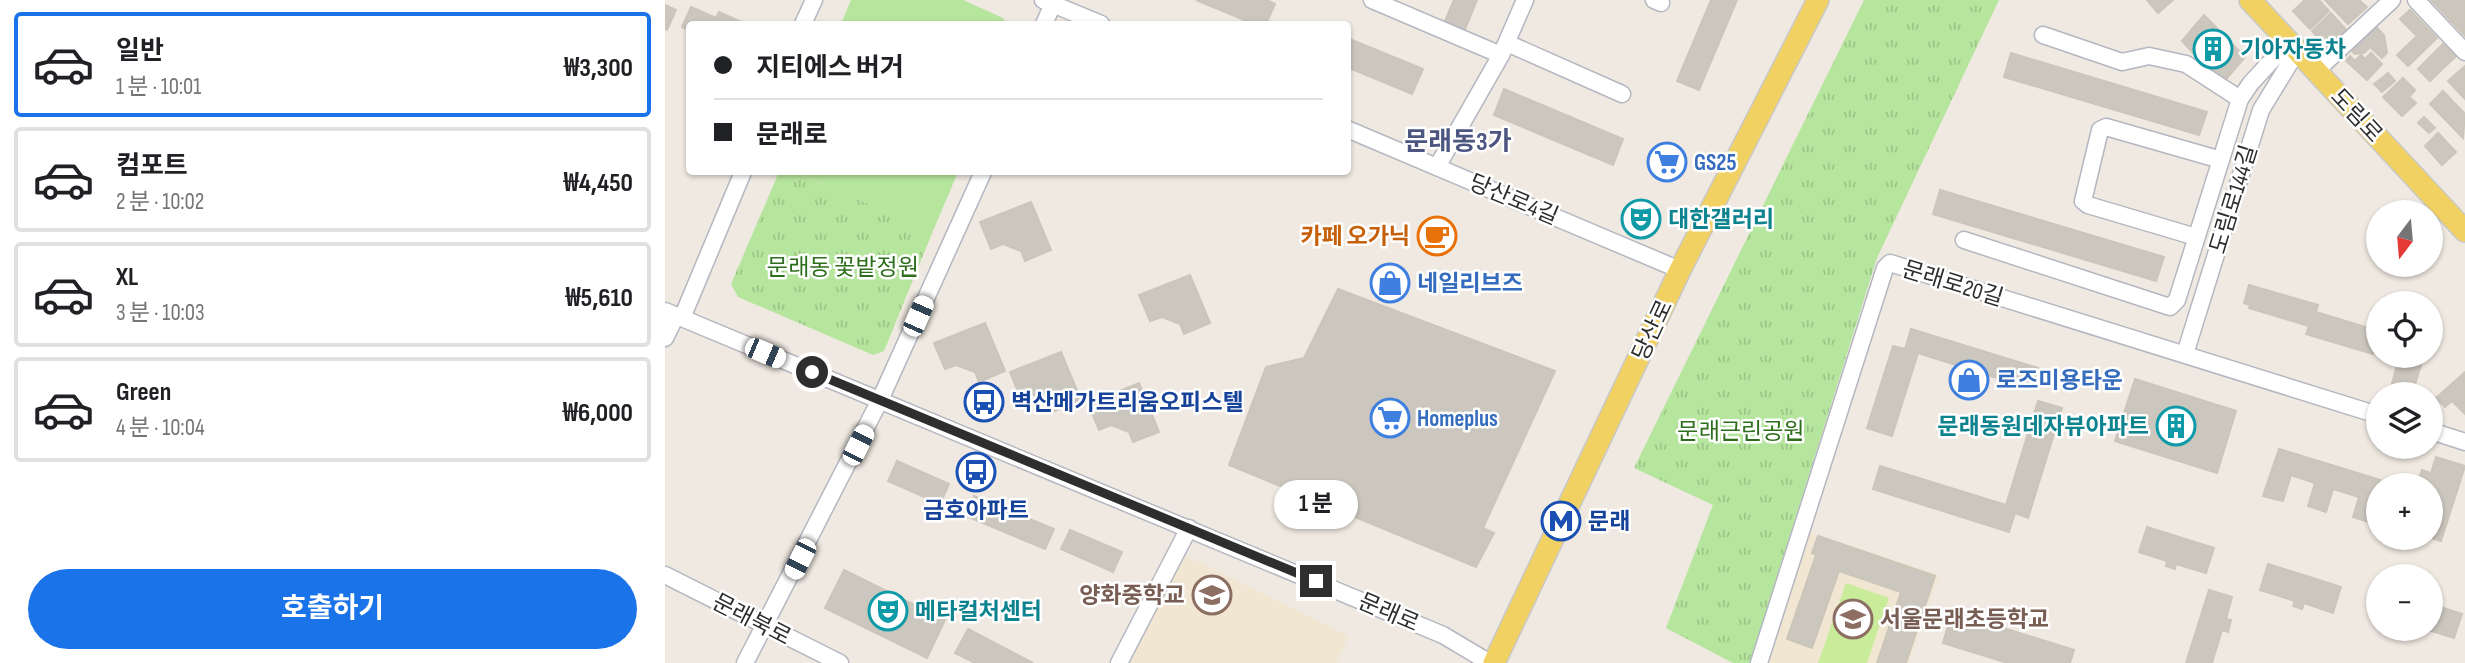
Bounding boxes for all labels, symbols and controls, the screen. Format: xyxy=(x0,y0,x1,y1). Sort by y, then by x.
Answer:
building icon: 기아자동차 xyxy=(2192,28,2234,70)
icon: car xyxy=(32,33,95,96)
text: 일반 xyxy=(116,36,164,67)
place label: 기아자동차 xyxy=(2240,36,2346,64)
text: ₩3,300 xyxy=(564,53,633,84)
text: 지티에스 버거 xyxy=(756,53,904,84)
text: 1 분 · 10:01 xyxy=(116,73,201,101)
street label: 도림로 xyxy=(2324,83,2388,148)
text: 문래로 xyxy=(756,120,828,151)
district label: 문래동3가 xyxy=(1404,127,1512,158)
supermarket icon: GS25 xyxy=(1646,141,1688,183)
street label: 도림로144길 xyxy=(2204,142,2264,257)
icon: car xyxy=(32,148,95,211)
place label: GS25 xyxy=(1694,149,1737,177)
text: 컴포트 xyxy=(116,151,188,182)
text: ₩4,450 xyxy=(563,168,633,199)
street label: 당산로4길 xyxy=(1465,169,1562,231)
text: 2 분 · 10:02 xyxy=(116,188,204,216)
theatre icon: 대한갤러리 xyxy=(1620,198,1662,240)
north arrow xyxy=(2366,200,2443,276)
map controls xyxy=(2366,200,2443,641)
place label: 대한갤러리 xyxy=(1668,206,1774,234)
cafe icon: 카페 오가닉 xyxy=(1416,215,1458,257)
place label: 카페 오가닉 xyxy=(1301,223,1410,251)
park label: 문래동 꽃밭정원 xyxy=(767,254,919,282)
street label: 문래로20길 xyxy=(1899,255,2007,313)
text: XL xyxy=(116,262,138,293)
shop icon: 네일리브즈 xyxy=(1369,262,1411,304)
icon: car xyxy=(32,263,95,326)
place label: 네일리브즈 xyxy=(1417,270,1523,298)
text: ₩5,610 xyxy=(566,283,633,314)
button: locate xyxy=(2366,291,2443,368)
car xyxy=(900,293,937,339)
street label: 당산로 xyxy=(1627,296,1679,365)
text: 3 분 · 10:03 xyxy=(116,299,205,327)
car xyxy=(742,335,789,371)
route start xyxy=(796,356,828,388)
shop icon: 로즈미용타운 xyxy=(1948,359,1990,401)
place label: 로즈미용타운 xyxy=(1996,367,2123,395)
text: Green xyxy=(116,377,171,408)
icon: car xyxy=(32,378,95,441)
bus stop icon: 벽산메가트리움오피스텔 xyxy=(963,381,1005,423)
button: layers xyxy=(2366,382,2443,459)
place label: 벽산메가트리움오피스텔 xyxy=(1011,389,1244,417)
supermarket icon: Homeplus xyxy=(1369,397,1411,439)
text: ₩6,000 xyxy=(563,398,633,429)
place label: Homeplus xyxy=(1417,405,1498,433)
building icon: 문래동원데자뷰아파트 xyxy=(2155,405,2197,447)
place label: 문래동원데자뷰아파트 xyxy=(1937,413,2149,441)
text: 4 분 · 10:04 xyxy=(116,414,205,442)
park label: 문래근린공원 xyxy=(1678,418,1804,446)
car xyxy=(840,422,877,468)
bus stop icon: 금호아파트 xyxy=(955,451,997,493)
button: + xyxy=(2366,473,2443,550)
callout: 1 분 xyxy=(1274,480,1358,528)
text: 1 분 xyxy=(1299,490,1333,518)
place label: 금호아파트 xyxy=(923,497,1029,525)
metro station icon: 문래 xyxy=(1540,500,1582,542)
place label: 문래 xyxy=(1588,508,1630,536)
car xyxy=(782,536,819,582)
button: − xyxy=(2366,564,2443,641)
route end xyxy=(1300,565,1332,597)
button: 호출하기 xyxy=(28,569,637,649)
school or university icon: 양화중학교 xyxy=(1191,574,1233,616)
place label: 양화중학교 xyxy=(1079,582,1185,610)
street label: 문래북로 xyxy=(707,588,796,652)
street label: 문래로 xyxy=(1354,588,1423,638)
theatre icon: 메타컬처센터 xyxy=(867,590,909,632)
place label: 메타컬처센터 xyxy=(915,598,1042,626)
school or university icon: 서울문래초등학교 xyxy=(1832,598,1874,640)
place label: 서울문래초등학교 xyxy=(1880,606,2049,634)

